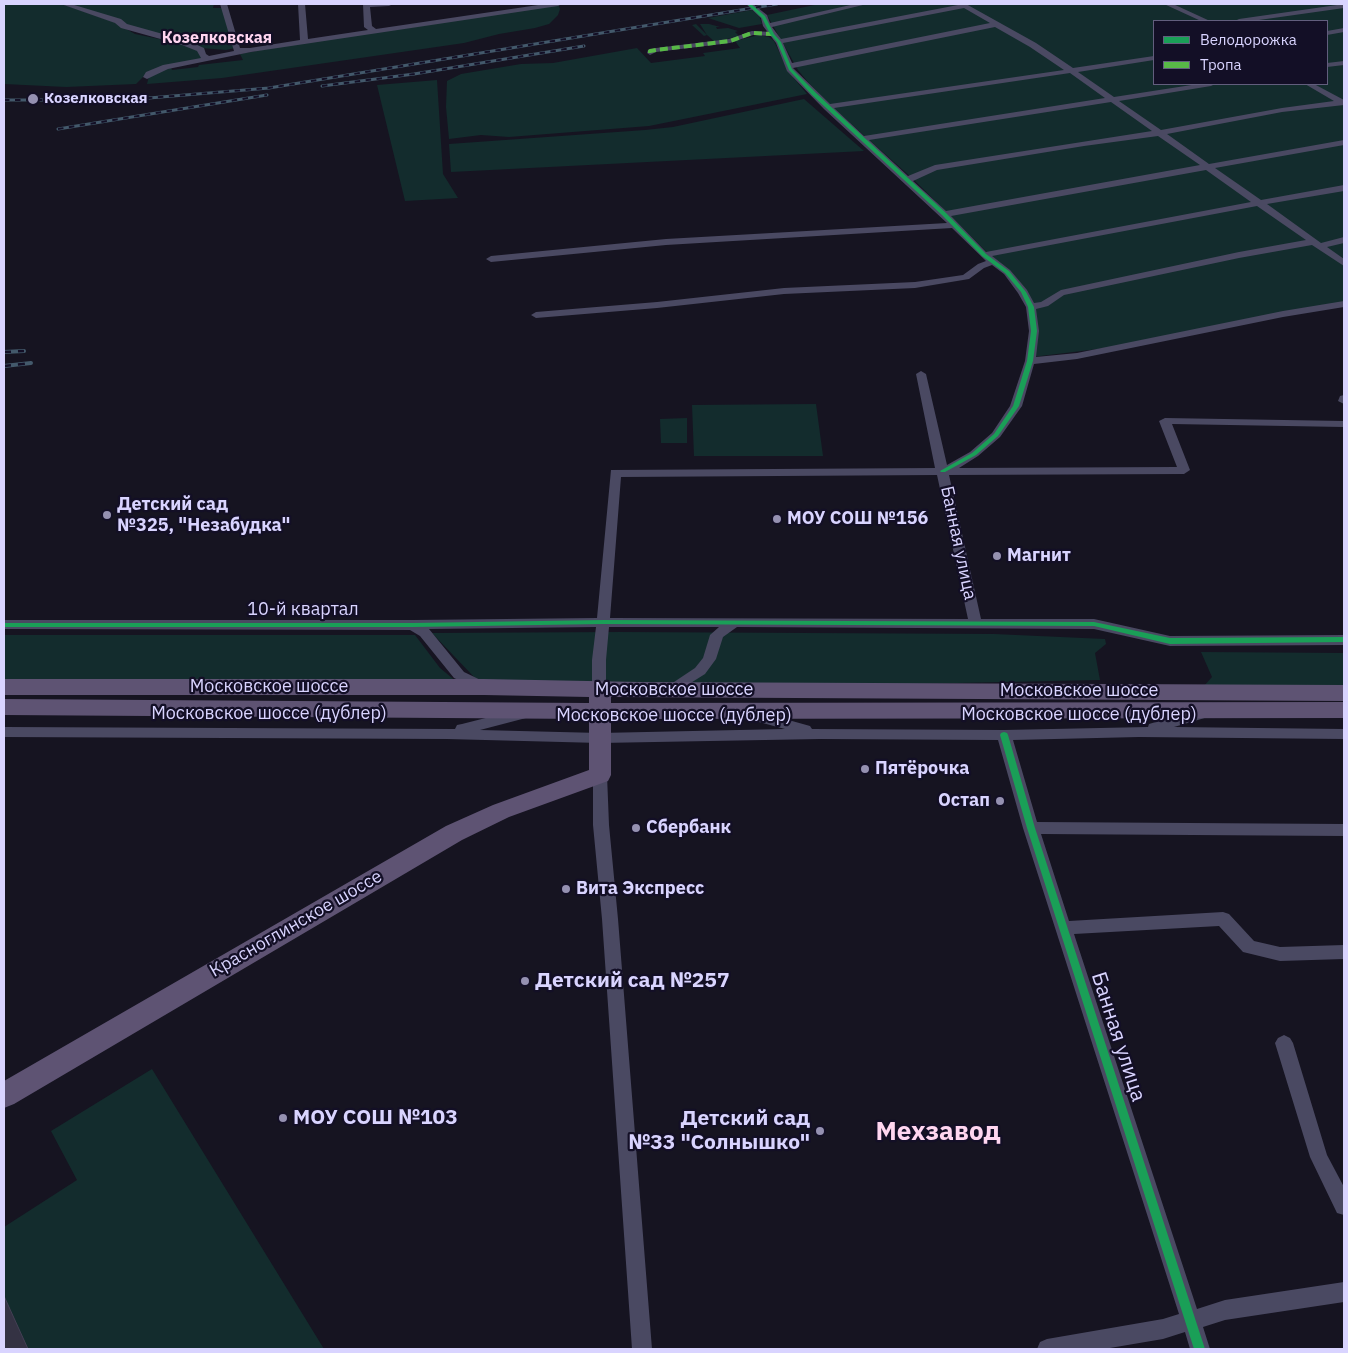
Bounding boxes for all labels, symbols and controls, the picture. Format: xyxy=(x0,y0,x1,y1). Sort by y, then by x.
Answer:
legend xyxy=(1153,20,1328,85)
district label: Козелковская xyxy=(162,28,272,48)
text: Велодорожка xyxy=(1200,30,1297,49)
text: Тропа xyxy=(1200,55,1242,74)
place label: Козелковская xyxy=(44,90,147,108)
marker: Козелковская xyxy=(26,92,40,106)
street label: Банная улица xyxy=(935,484,981,602)
place label: Детский сад №325, "Незабудка" xyxy=(117,494,290,536)
place label: МОУ СОШ №156 xyxy=(787,508,928,530)
marker: Детский сад №325, "Незабудка" xyxy=(101,509,113,521)
marker: МОУ СОШ №156 xyxy=(771,513,783,525)
place label: Магнит xyxy=(1007,545,1071,567)
marker: Магнит xyxy=(991,550,1003,562)
street label: 10-й квартал xyxy=(247,599,359,621)
street label: Московское шоссе xyxy=(190,676,348,698)
street label: Московское шоссе xyxy=(595,679,753,701)
street label: Московское шоссе xyxy=(1000,680,1158,702)
street label: Московское шоссе (дублер) xyxy=(151,703,387,725)
street label: Московское шоссе (дублер) xyxy=(961,704,1197,726)
street label: Московское шоссе (дублер) xyxy=(556,705,792,727)
place label: Пятёрочка xyxy=(875,758,969,780)
marker: Пятёрочка xyxy=(859,763,871,775)
place label: Остап xyxy=(938,790,990,812)
marker: Остап xyxy=(994,795,1006,807)
place label: Сбербанк xyxy=(646,817,731,839)
marker: Сбербанк xyxy=(630,822,642,834)
street label: Красноглинское шоссе xyxy=(206,866,386,982)
place label: Вита Экспресс xyxy=(576,878,704,900)
marker: Вита Экспресс xyxy=(560,883,572,895)
place label: Детский сад №257 xyxy=(535,968,730,994)
street label: Банная улица xyxy=(1085,969,1151,1105)
marker: Детский сад №257 xyxy=(519,975,531,987)
place label: МОУ СОШ №103 xyxy=(293,1105,458,1131)
place label: Детский сад №33 "Солнышко" xyxy=(628,1106,810,1156)
marker: МОУ СОШ №103 xyxy=(277,1112,289,1124)
district label: Мехзавод xyxy=(875,1116,1001,1148)
marker: Детский сад №33 "Солнышко" xyxy=(814,1125,826,1137)

